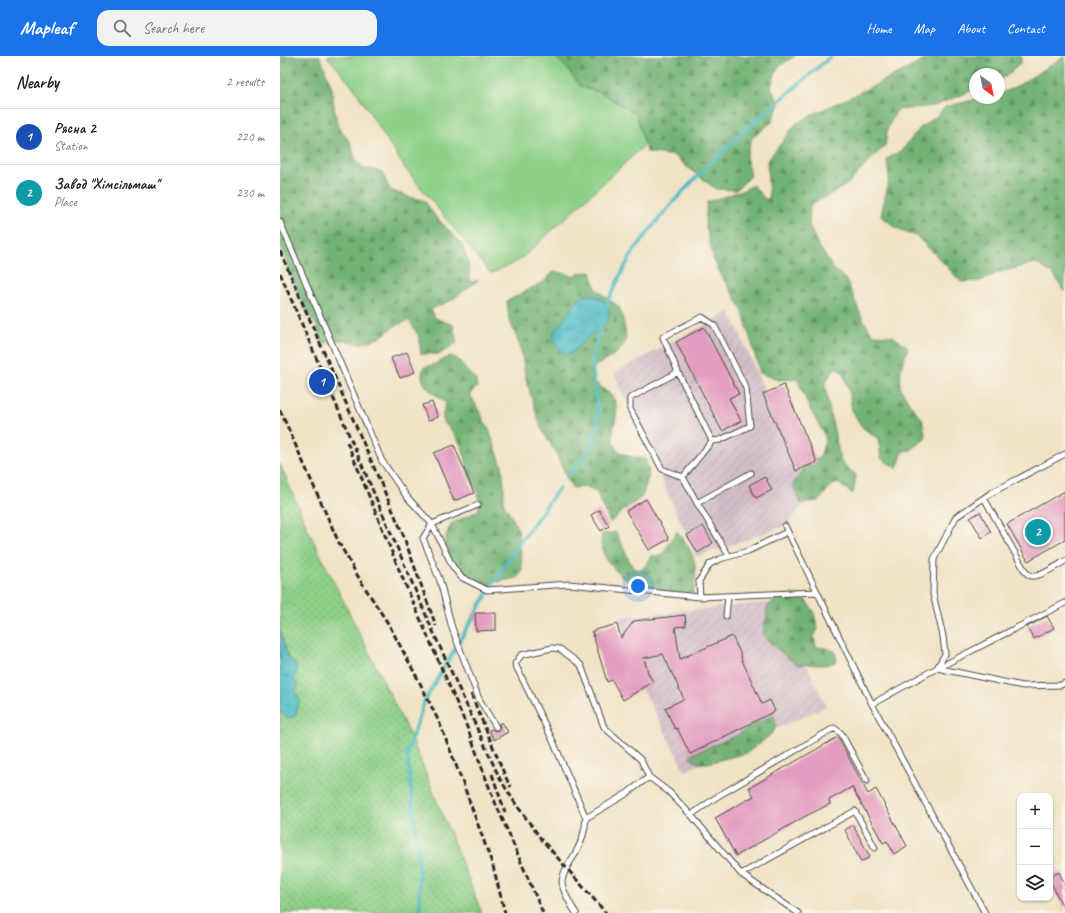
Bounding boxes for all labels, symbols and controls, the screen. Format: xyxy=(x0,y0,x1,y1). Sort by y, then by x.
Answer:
search box xyxy=(97,10,377,46)
text: Mapleaf xyxy=(20,16,73,40)
icon: search xyxy=(111,17,133,39)
text: Search here xyxy=(143,19,204,38)
text: Home xyxy=(866,20,892,37)
text: Map xyxy=(914,20,935,37)
text: About xyxy=(957,20,985,37)
text: Contact xyxy=(1007,20,1045,37)
north arrow xyxy=(969,68,1005,104)
text: Nearby xyxy=(16,72,59,93)
text: 2 results xyxy=(226,74,264,90)
text: Рясна 2 xyxy=(54,119,96,138)
text: 1 xyxy=(26,129,32,145)
text: 220 m xyxy=(236,129,264,145)
text: Station xyxy=(54,138,88,154)
text: Завод "Хімсільмаш" xyxy=(54,175,159,194)
text: 2 xyxy=(26,185,32,201)
text: 230 m xyxy=(236,185,264,201)
text: Place xyxy=(54,194,77,210)
pin: 1 xyxy=(309,367,335,397)
pin: 2 xyxy=(1025,517,1051,547)
your location xyxy=(628,576,648,596)
map controls xyxy=(1017,793,1053,901)
button: + xyxy=(1017,793,1053,829)
button: − xyxy=(1017,829,1053,865)
button: layers xyxy=(1017,865,1053,901)

